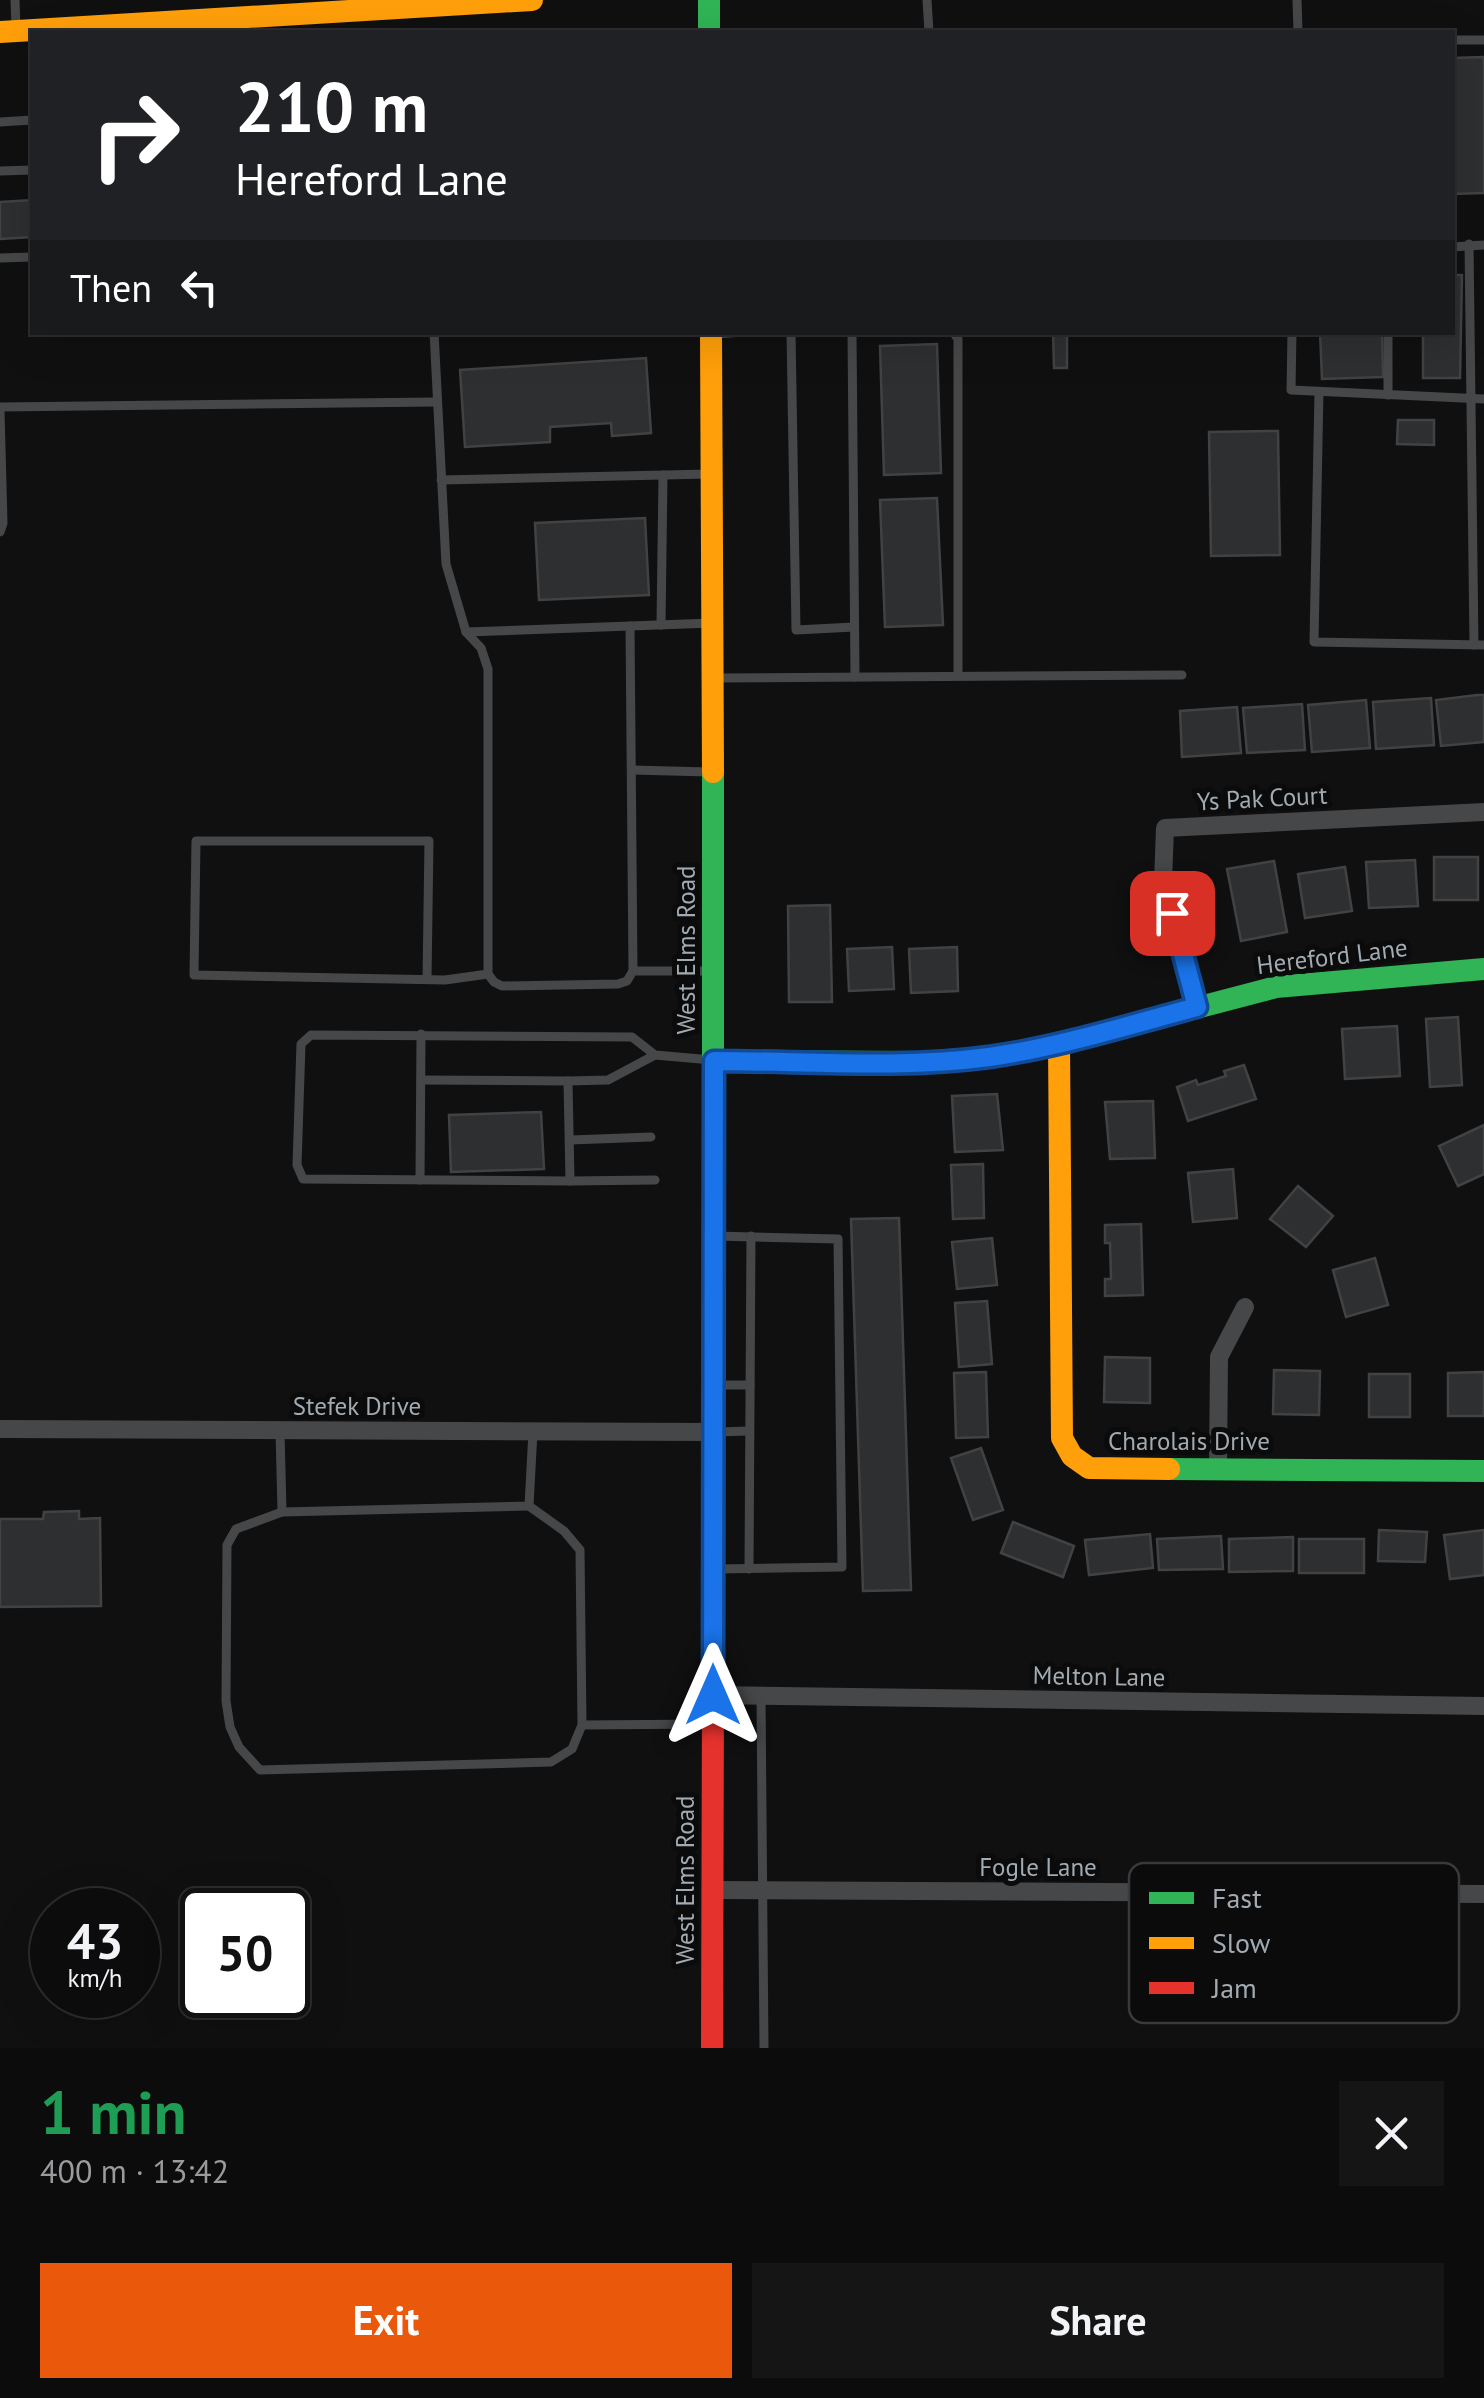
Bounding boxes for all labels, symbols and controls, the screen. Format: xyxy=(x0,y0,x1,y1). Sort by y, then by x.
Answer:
text: 210 m xyxy=(235,61,428,151)
icon: right xyxy=(70,70,200,200)
text: Hereford Lane xyxy=(235,149,508,207)
icon: left xyxy=(172,260,227,315)
text: Then xyxy=(70,263,152,312)
street label: Ys Pak Court xyxy=(1196,779,1329,817)
street label: West Elms Road xyxy=(670,865,702,1035)
pin xyxy=(1130,871,1215,956)
icon: arrive xyxy=(1145,886,1200,941)
street label: Hereford Lane xyxy=(1255,931,1409,981)
street label: Stefek Drive xyxy=(293,1390,421,1422)
street label: Charolais Drive xyxy=(1108,1425,1270,1457)
position arrow xyxy=(661,1643,765,1747)
street label: Melton Lane xyxy=(1032,1659,1166,1693)
street label: West Elms Road xyxy=(669,1795,701,1965)
street label: Fogle Lane xyxy=(979,1851,1097,1883)
legend xyxy=(1129,1863,1459,2023)
text: Fast xyxy=(1212,1879,1262,1916)
speed limit sign: 50 xyxy=(180,1888,310,2018)
text: 43 xyxy=(67,1908,123,1973)
text: Slow xyxy=(1212,1924,1271,1961)
text: km/h xyxy=(68,1962,122,1994)
text: Jam xyxy=(1211,1969,1257,2006)
text: 1 min xyxy=(40,2073,186,2151)
button: close xyxy=(1339,2081,1444,2186)
text: 400 m · 13:42 xyxy=(40,2150,229,2192)
button: Exit xyxy=(40,2263,732,2378)
button: Share xyxy=(752,2263,1444,2378)

